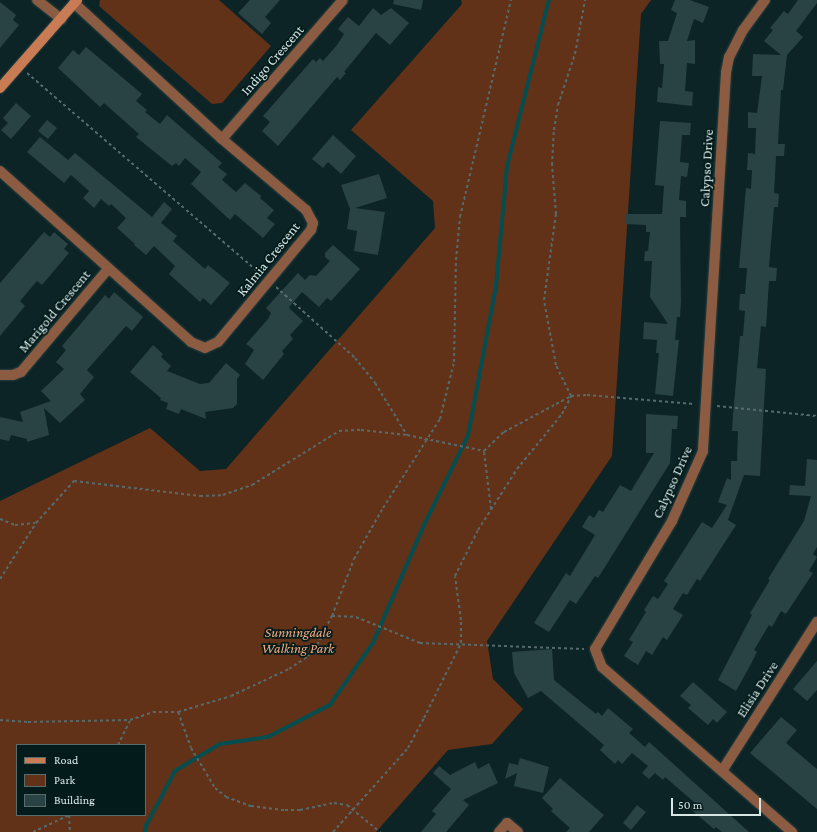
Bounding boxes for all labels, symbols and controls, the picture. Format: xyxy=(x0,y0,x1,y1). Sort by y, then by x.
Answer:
street label: Indigo Crescent xyxy=(237,21,307,99)
street label: Calypso Drive xyxy=(696,129,716,207)
street label: Kalmia Crescent xyxy=(233,218,303,300)
street label: Marigold Crescent xyxy=(15,266,93,356)
street label: Calypso Drive xyxy=(649,443,695,521)
park label: Sunningdale Walking Park xyxy=(262,624,334,656)
street label: Elisia Drive xyxy=(733,658,781,720)
legend xyxy=(16,744,146,816)
text: Road xyxy=(54,753,78,767)
text: Park xyxy=(54,773,75,787)
scale bar xyxy=(673,790,763,816)
text: Building xyxy=(54,793,95,807)
text: 50 m xyxy=(678,798,702,812)

